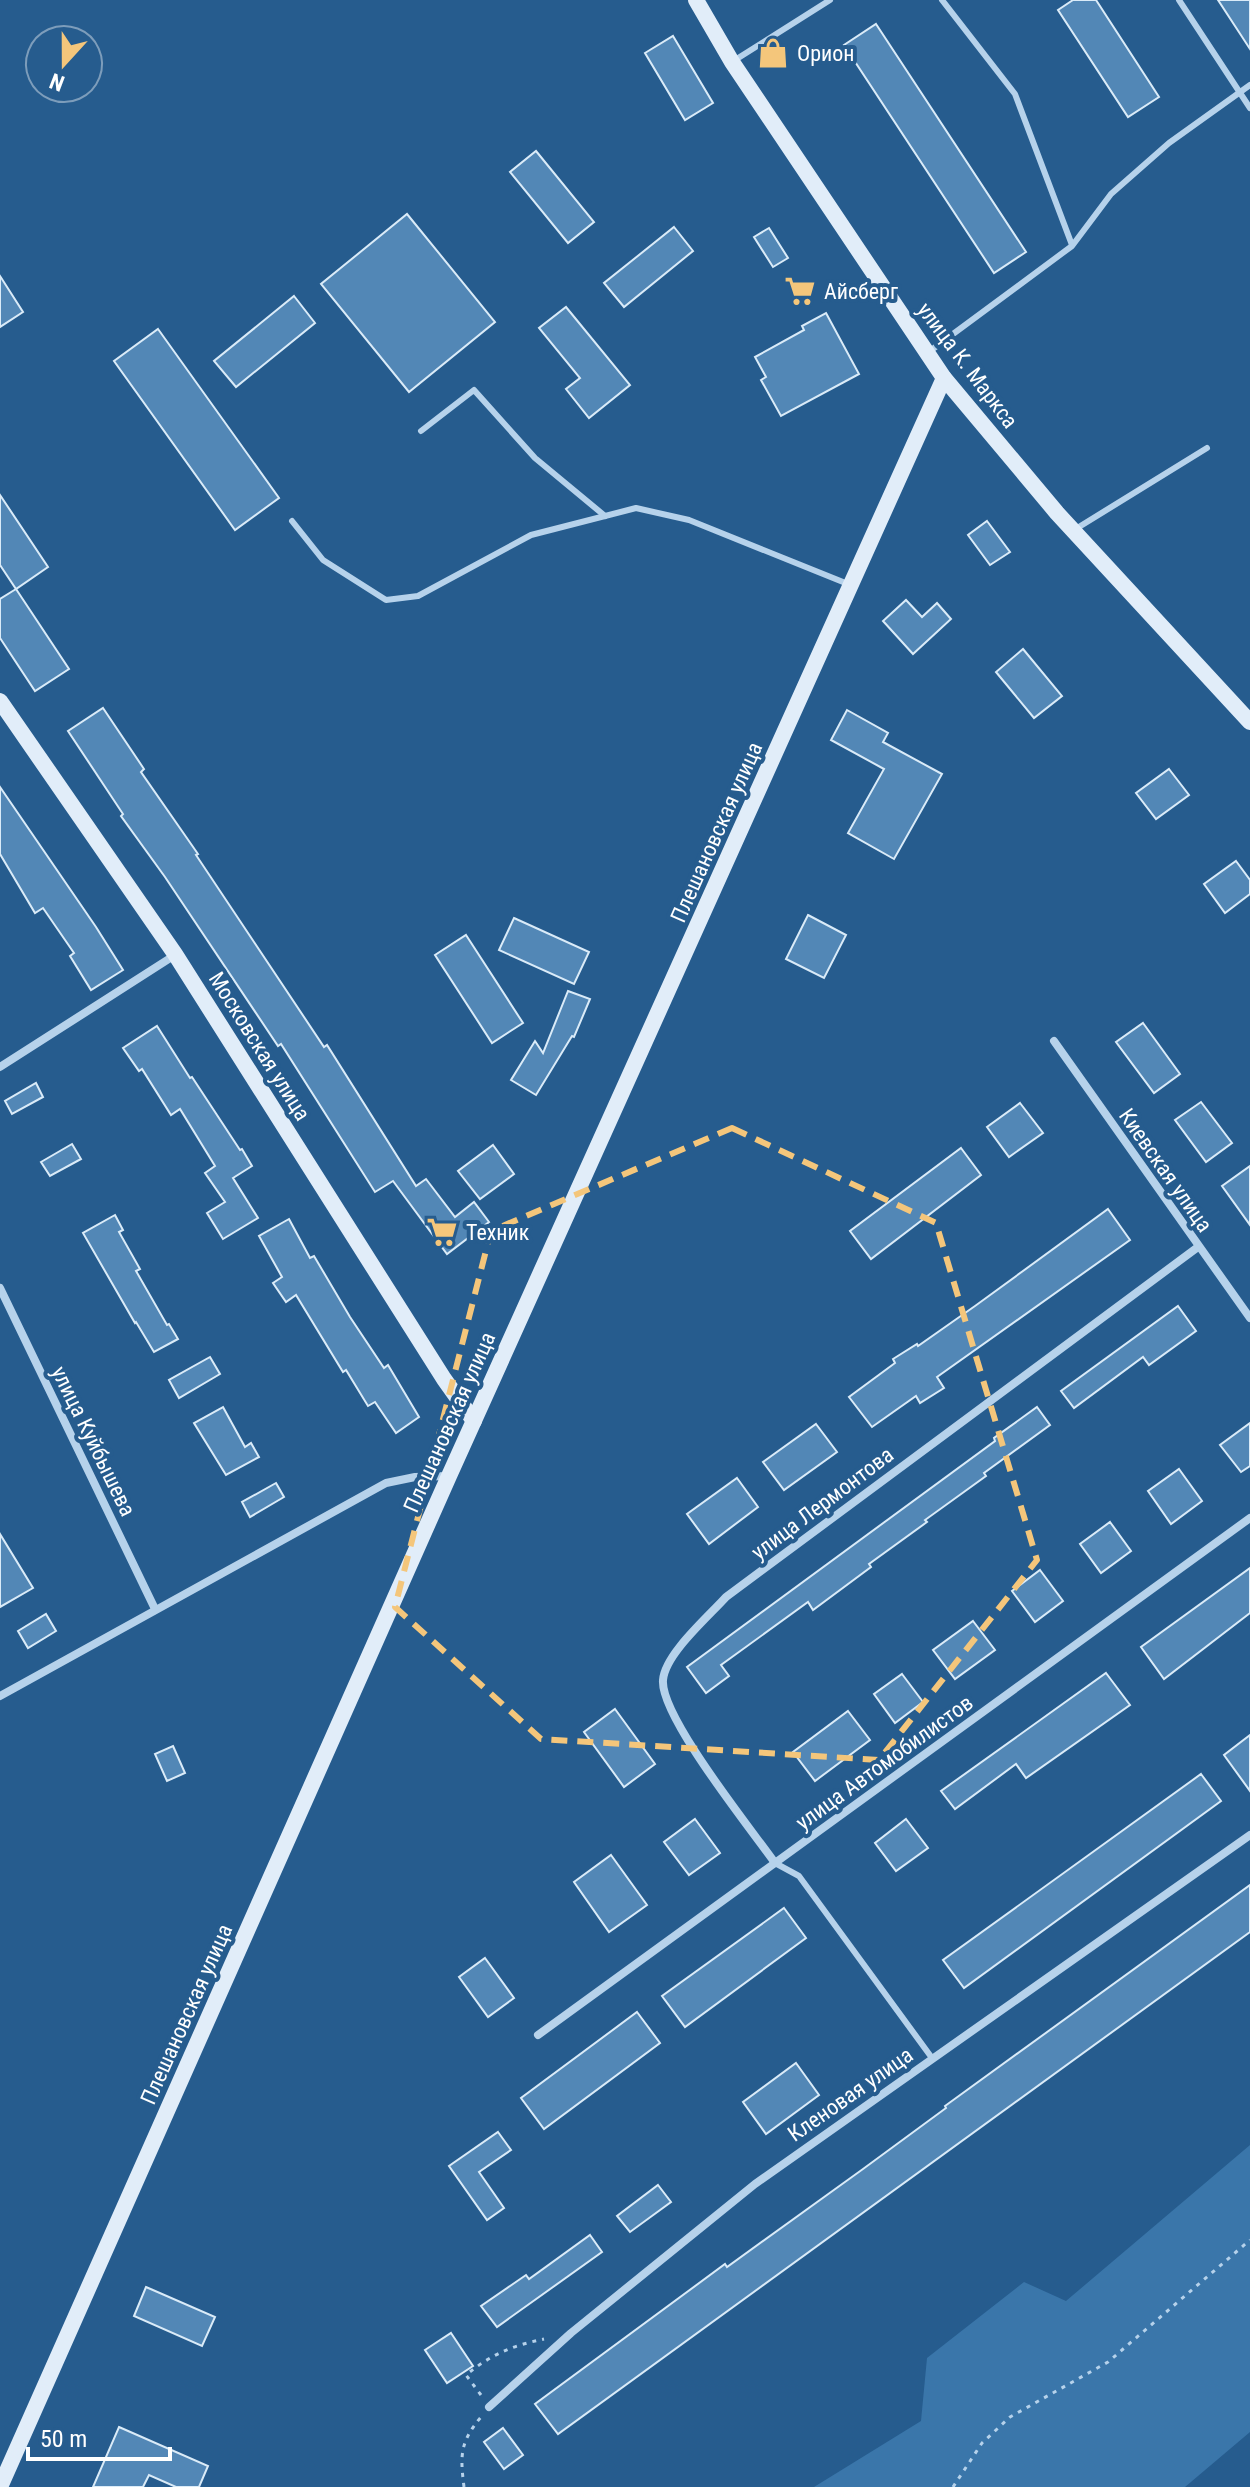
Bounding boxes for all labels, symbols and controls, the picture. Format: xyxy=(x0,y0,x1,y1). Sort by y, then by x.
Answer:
north arrow xyxy=(24,24,104,104)
shop icon: Орион xyxy=(756,36,790,70)
place label: Орион xyxy=(797,41,855,66)
text: N xyxy=(46,68,68,96)
supermarket icon: Айсберг xyxy=(783,274,817,308)
place label: Айсберг xyxy=(824,279,898,304)
street label: улица К. Маркса xyxy=(912,298,1023,433)
street label: Плешановская улица xyxy=(665,738,767,926)
street label: Московская улица xyxy=(204,967,315,1125)
street label: Киевская улица xyxy=(1114,1104,1217,1237)
supermarket icon: Техник xyxy=(425,1215,459,1249)
place label: Техник xyxy=(466,1220,530,1245)
street label: Плешановская улица xyxy=(398,1328,500,1516)
street label: улица Куйбышева xyxy=(46,1362,141,1520)
street label: улица Лермонтова xyxy=(746,1442,898,1565)
street label: улица Автомобилистов xyxy=(791,1690,978,1835)
street label: Плешановская улица xyxy=(135,1920,237,2108)
street label: Кленовая улица xyxy=(783,2042,918,2147)
scale bar xyxy=(28,2411,170,2461)
text: 50 m xyxy=(40,2425,87,2453)

